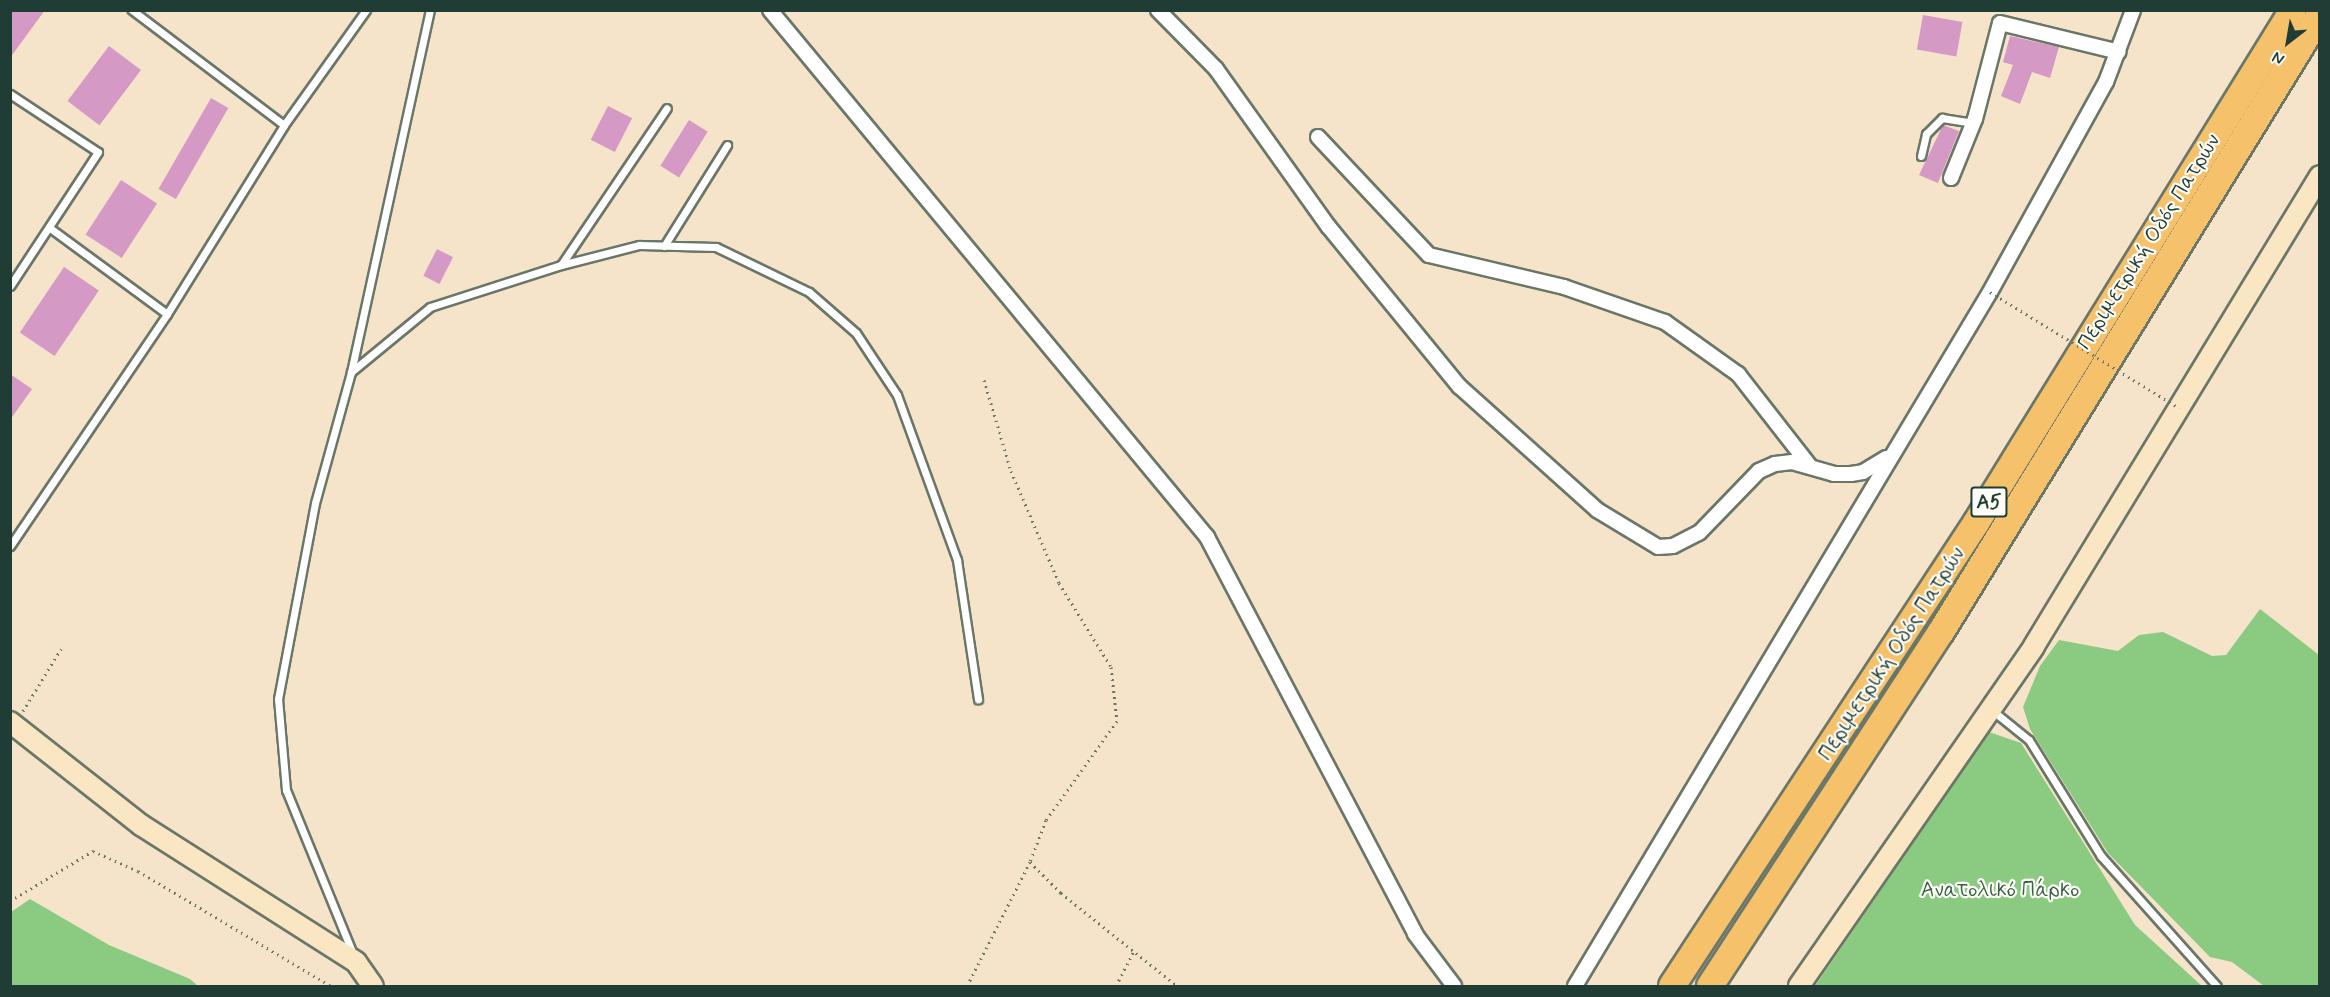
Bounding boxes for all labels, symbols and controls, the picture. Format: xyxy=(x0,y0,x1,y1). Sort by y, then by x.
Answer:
north arrow xyxy=(2258,12,2318,72)
text: N xyxy=(2268,46,2288,70)
street label: Περιμετρική Οδός Πατρών xyxy=(2072,129,2226,355)
road number: Α5 xyxy=(1970,485,2008,519)
street label: Περιμετρική Οδός Πατρών xyxy=(1813,542,1971,766)
park label: Ανατολικό Πάρκο xyxy=(1921,877,2079,903)

